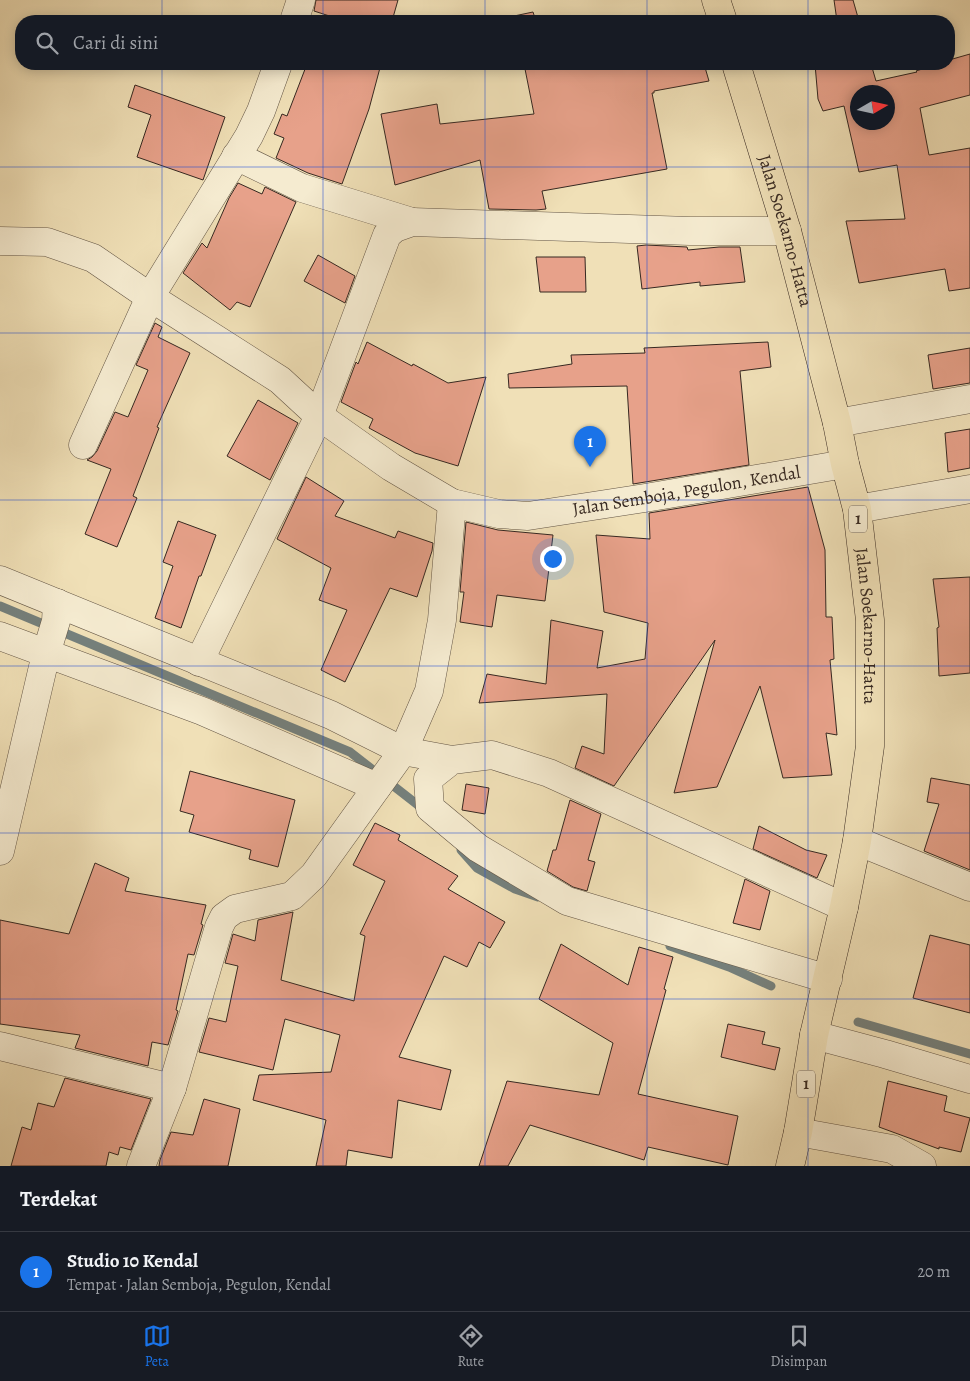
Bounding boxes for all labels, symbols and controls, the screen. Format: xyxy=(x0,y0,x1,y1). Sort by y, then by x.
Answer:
search box xyxy=(15,15,955,70)
icon: search xyxy=(33,29,61,57)
text: Cari di sini xyxy=(73,30,158,56)
north arrow xyxy=(850,85,895,130)
street label: Jalan Soekarno-Hatta xyxy=(752,152,818,310)
pin: 1 xyxy=(574,426,606,467)
street label: Jalan Semboja, Pegulon, Kendal xyxy=(571,460,803,521)
road number: 1 xyxy=(849,506,867,532)
your location xyxy=(540,546,566,572)
street label: Jalan Soekarno-Hatta xyxy=(850,546,882,705)
road number: 1 xyxy=(797,1070,815,1098)
text: Terdekat xyxy=(20,1185,98,1213)
text: Studio 10 Kendal xyxy=(67,1248,198,1274)
text: 1 xyxy=(33,1261,39,1283)
text: 20 m xyxy=(917,1261,950,1283)
text: Tempat · Jalan Semboja, Pegulon, Kendal xyxy=(67,1274,331,1296)
tab: Peta xyxy=(143,1322,171,1371)
tab: Rute xyxy=(457,1322,485,1371)
tab: Disimpan xyxy=(770,1322,827,1371)

